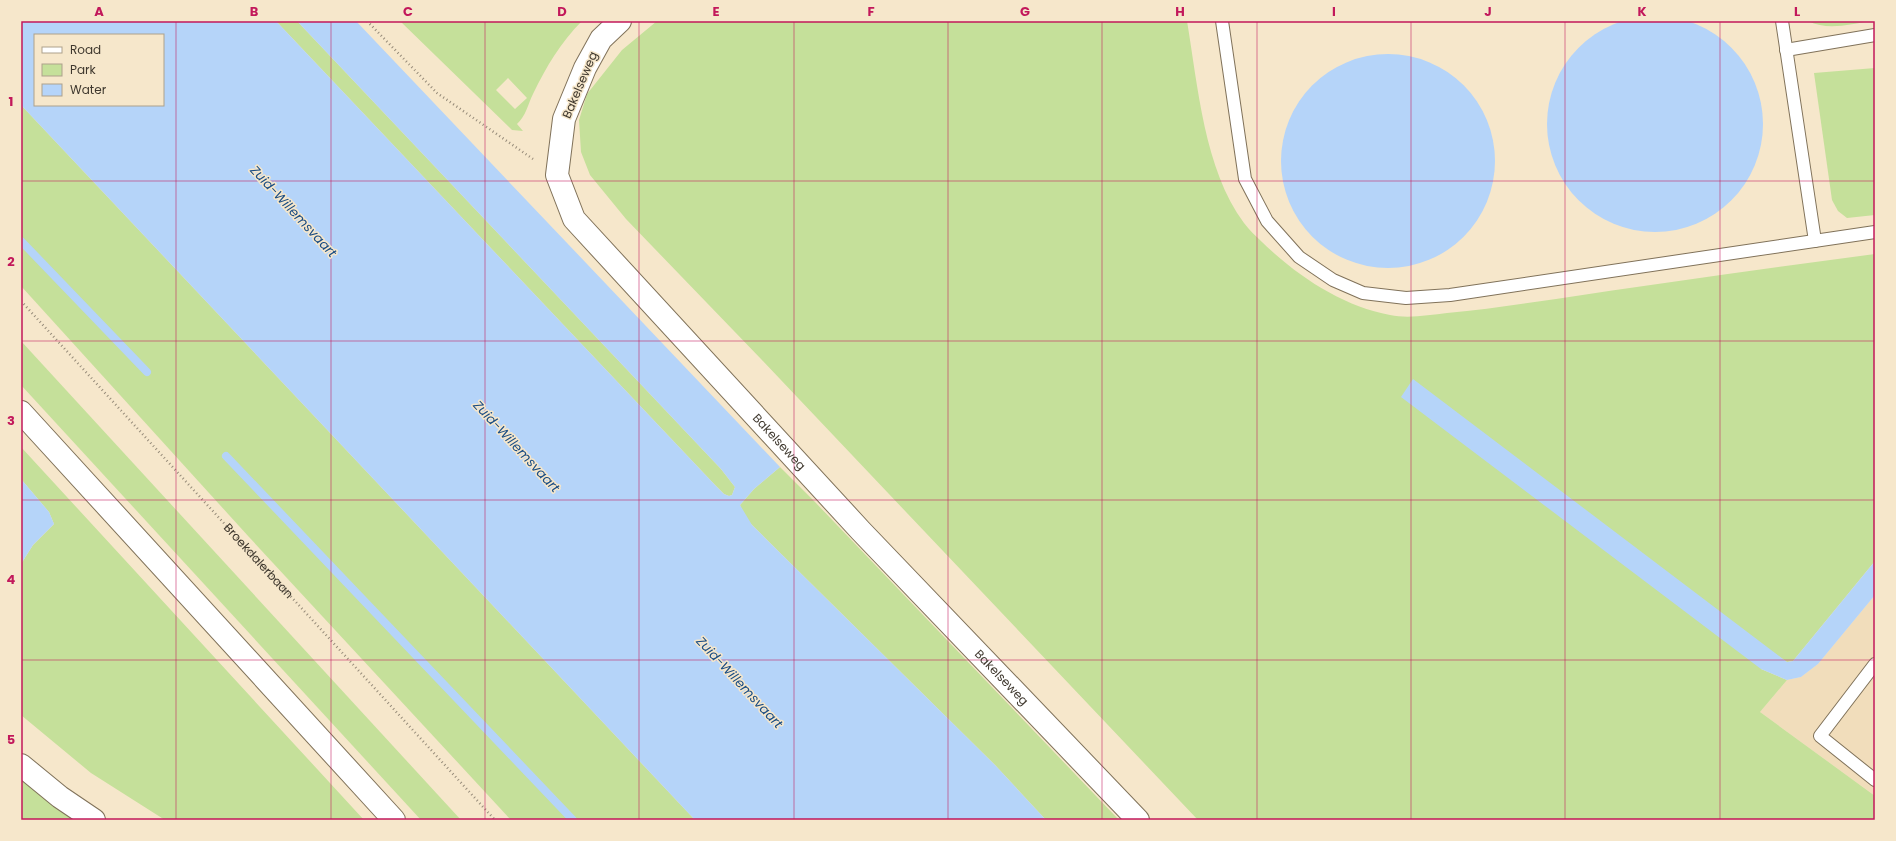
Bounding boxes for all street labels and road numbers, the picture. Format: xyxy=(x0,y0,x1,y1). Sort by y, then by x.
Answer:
street label: Bakelseweg xyxy=(558,49,601,121)
street label: Bakelseweg xyxy=(749,410,810,474)
street label: Broekdalerbaan xyxy=(220,519,298,602)
street label: Bakelseweg xyxy=(971,646,1033,709)

